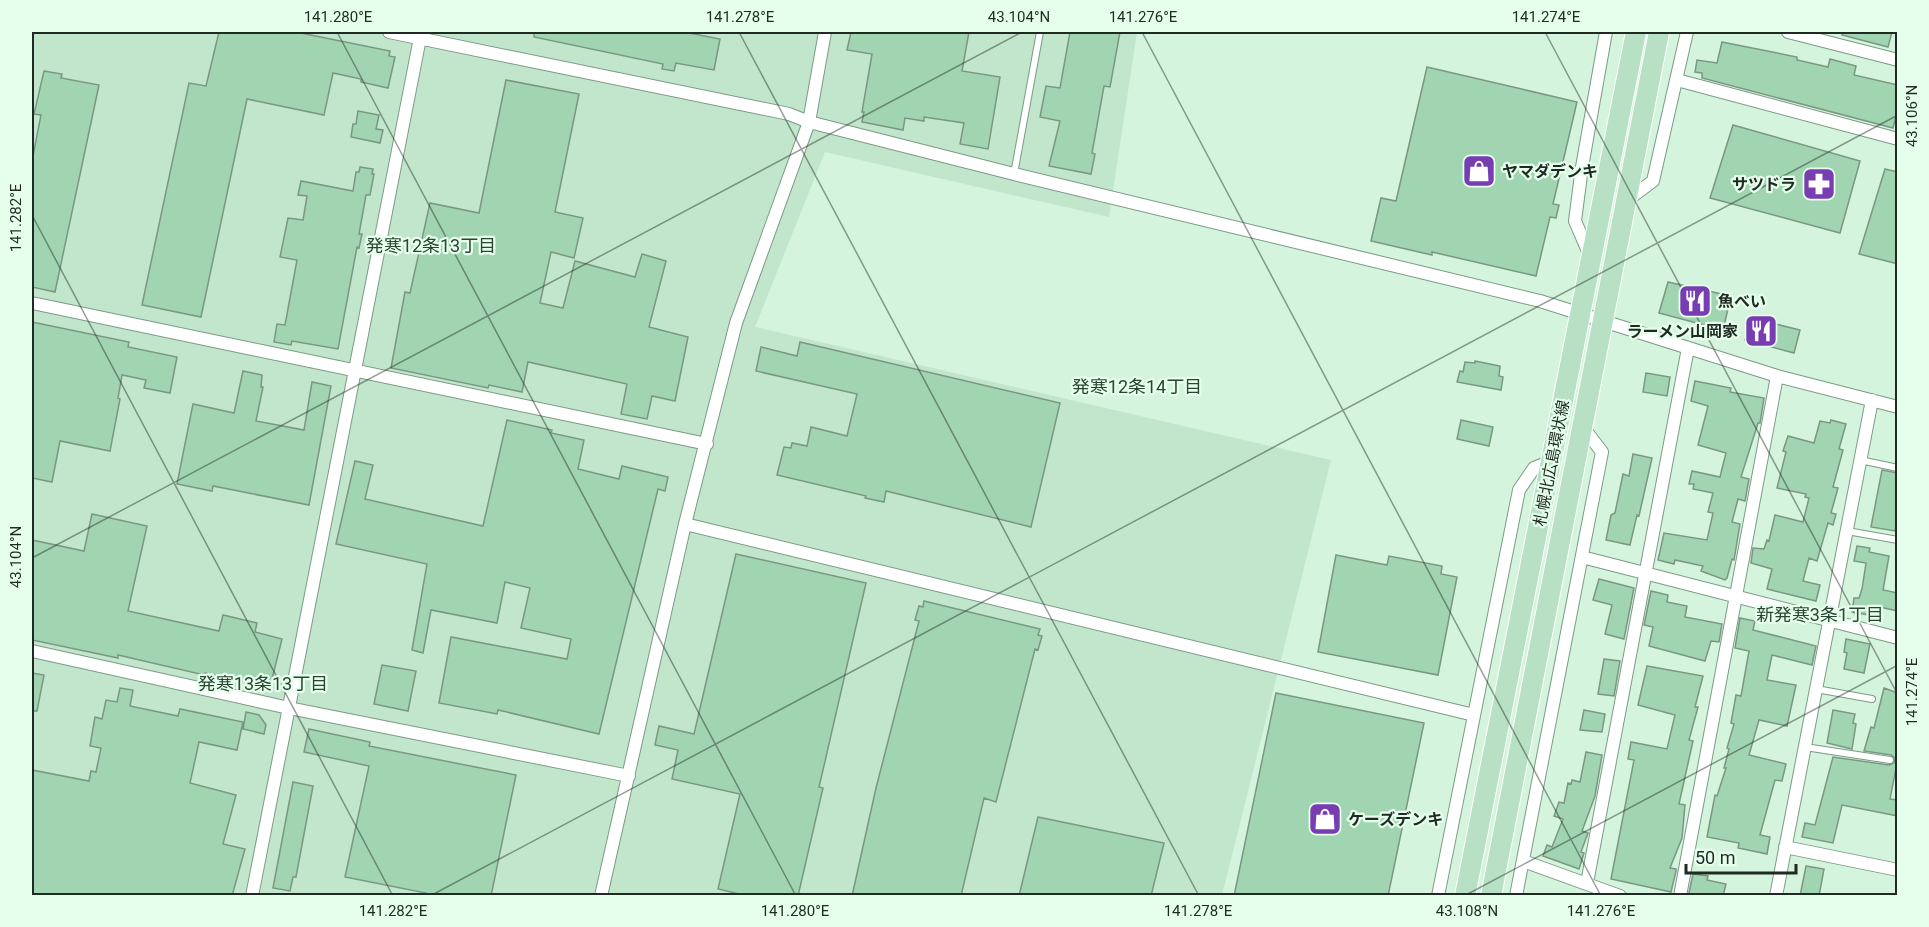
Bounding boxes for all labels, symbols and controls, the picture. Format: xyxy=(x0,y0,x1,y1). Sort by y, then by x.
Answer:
text: 141.280°E xyxy=(304,8,373,26)
text: 141.278°E xyxy=(706,8,775,26)
text: 43.104°N xyxy=(988,8,1050,26)
text: 141.276°E xyxy=(1109,8,1178,26)
text: 141.274°E xyxy=(1512,8,1581,26)
text: 43.106°N xyxy=(1903,85,1921,147)
shop icon: ヤマダデンキ xyxy=(1461,153,1497,189)
place label: ヤマダデンキ xyxy=(1502,162,1598,181)
pharmacy icon: サツドラ xyxy=(1801,166,1837,202)
place label: サツドラ xyxy=(1732,175,1796,194)
text: 141.282°E xyxy=(7,183,25,252)
district label: 発寒12条13丁目 xyxy=(366,235,496,256)
restaurant icon: 魚べい xyxy=(1677,283,1713,319)
place label: 魚べい xyxy=(1718,292,1766,311)
restaurant icon: ラーメン山岡家 xyxy=(1743,313,1779,349)
place label: ラーメン山岡家 xyxy=(1627,322,1738,341)
district label: 発寒12条14丁目 xyxy=(1072,376,1202,397)
street label: 札幌北広島環状線 xyxy=(1530,398,1573,528)
text: 43.104°N xyxy=(7,526,25,588)
district label: 新発寒3条1丁目 xyxy=(1756,604,1884,625)
text: 141.274°E xyxy=(1903,657,1921,726)
district label: 発寒13条13丁目 xyxy=(198,673,328,694)
shop icon: ケーズデンキ xyxy=(1307,801,1343,837)
place label: ケーズデンキ xyxy=(1348,810,1443,829)
scale bar xyxy=(1686,837,1796,875)
text: 50 m xyxy=(1695,847,1735,868)
text: 141.282°E xyxy=(359,902,428,920)
text: 141.280°E xyxy=(761,902,830,920)
text: 141.278°E xyxy=(1164,902,1233,920)
text: 43.108°N xyxy=(1436,902,1498,920)
text: 141.276°E xyxy=(1567,902,1636,920)

